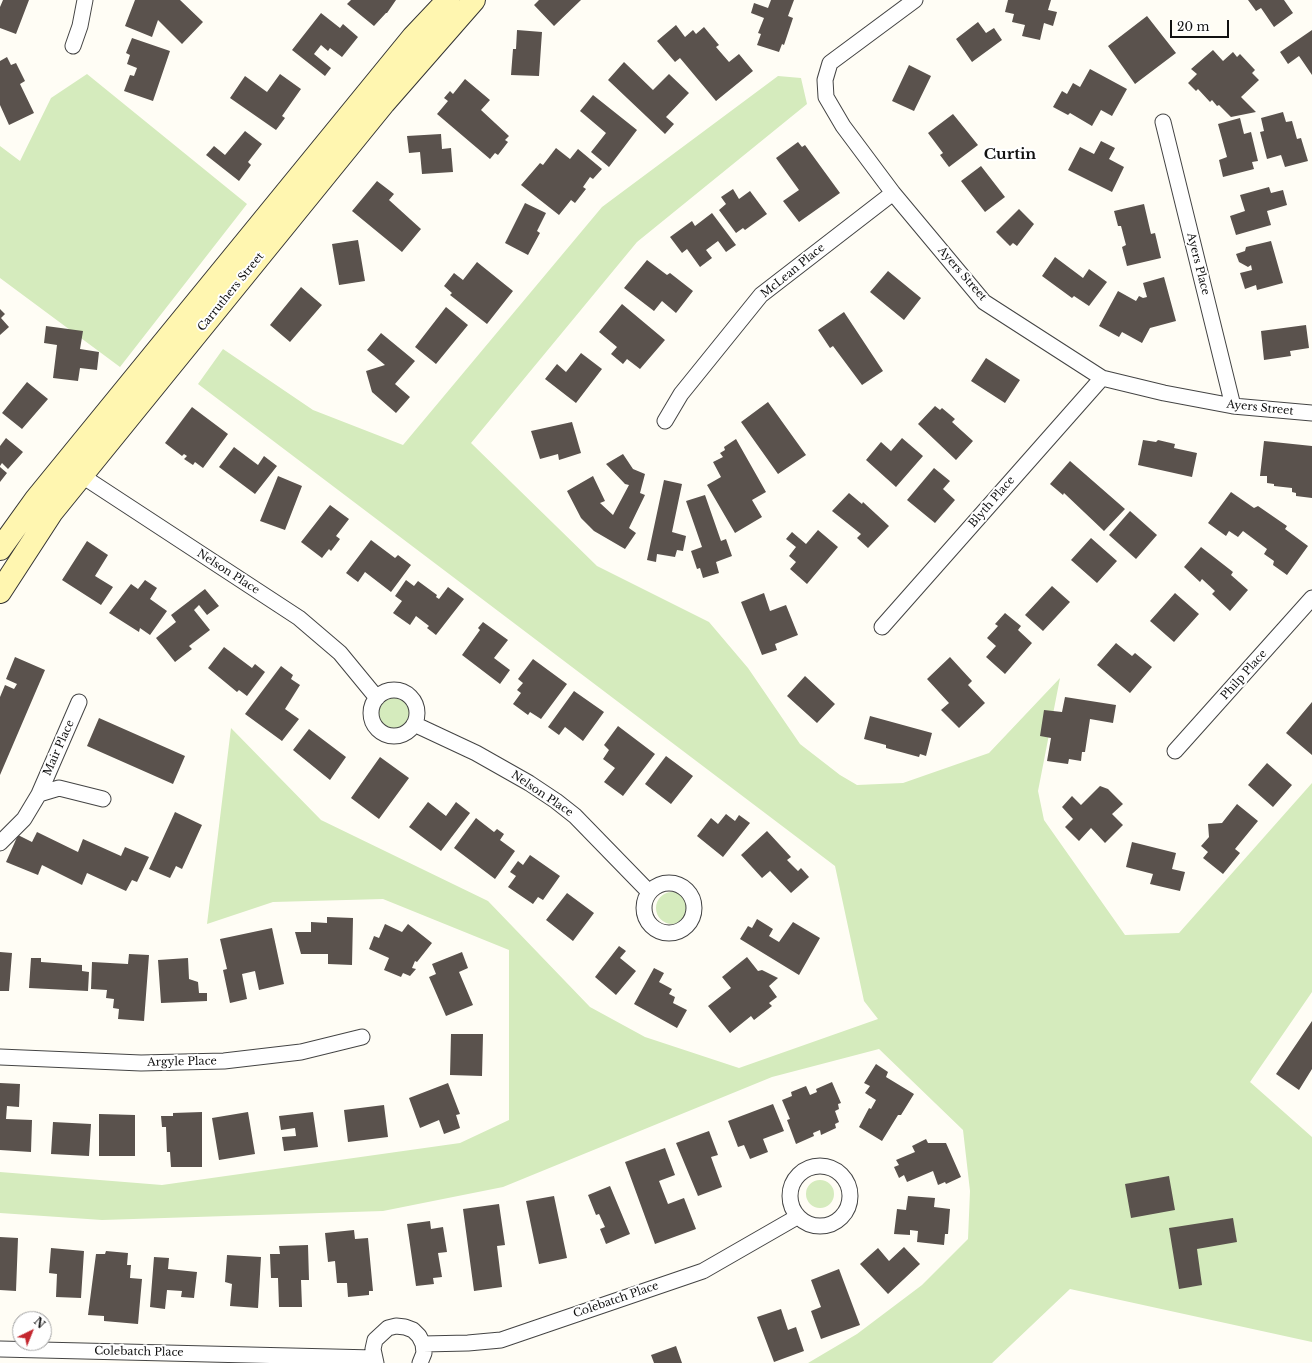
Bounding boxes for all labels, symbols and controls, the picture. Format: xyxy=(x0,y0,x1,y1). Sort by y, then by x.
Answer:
scale bar xyxy=(1172,12,1231,38)
text: 20 m xyxy=(1177,19,1209,34)
district label: Curtin xyxy=(984,146,1036,164)
street label: Ayers Place xyxy=(1184,231,1212,297)
street label: McLean Place xyxy=(758,241,828,301)
street label: Ayers Street xyxy=(935,244,989,304)
street label: Carruthers Street xyxy=(195,250,267,334)
street label: Ayers Street xyxy=(1226,398,1294,418)
street label: Blyth Place xyxy=(966,474,1018,530)
street label: Nelson Place xyxy=(194,547,262,597)
street label: Philp Place xyxy=(1218,647,1270,703)
street label: Mair Place xyxy=(41,718,77,778)
street label: Nelson Place xyxy=(509,768,575,820)
street label: Argyle Place xyxy=(147,1055,217,1069)
street label: Colebatch Place xyxy=(572,1279,660,1321)
north arrow xyxy=(12,1311,52,1351)
text: N xyxy=(31,1314,48,1332)
street label: Colebatch Place xyxy=(94,1345,184,1359)

